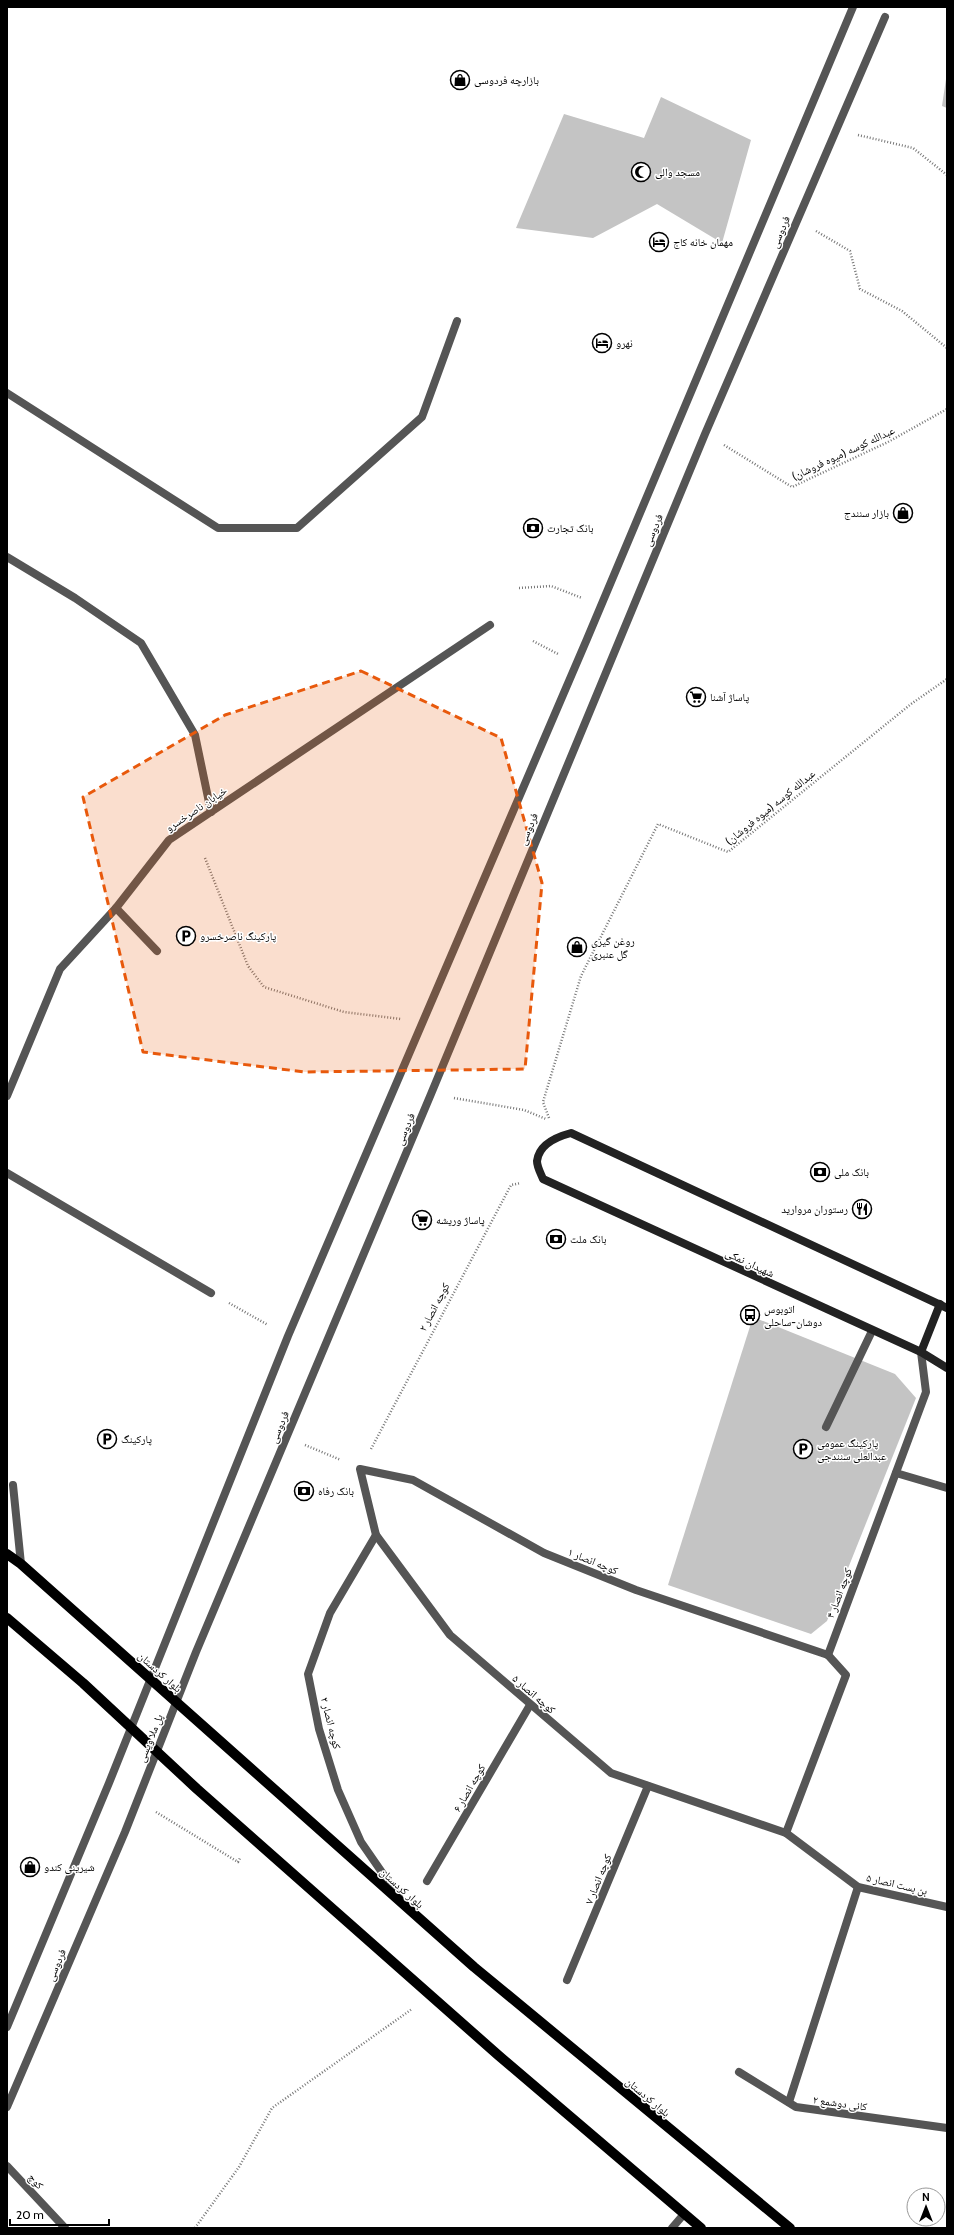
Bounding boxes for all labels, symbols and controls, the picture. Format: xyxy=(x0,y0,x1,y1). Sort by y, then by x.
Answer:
shop icon: بازارچه فردوسی xyxy=(449,69,471,91)
place label: بازارچه فردوسی xyxy=(474,73,539,87)
mosque icon: مسجد والی xyxy=(630,161,652,183)
place label: مسجد والی xyxy=(655,165,700,179)
street label: فردوسی xyxy=(767,213,793,250)
hotel icon: مهمان خانه کاج xyxy=(648,231,670,253)
place label: مهمان خانه کاج xyxy=(673,235,733,249)
hotel icon: نهرو xyxy=(591,332,613,354)
place label: نهرو xyxy=(616,336,633,350)
street label: عبدالله کوسه (میوه فروشان) xyxy=(789,423,897,483)
shop icon: بازار سنندج xyxy=(892,502,914,524)
place label: بازار سنندج xyxy=(844,506,889,520)
street label: فردوسی xyxy=(640,511,666,548)
bank icon: بانک تجارت xyxy=(522,517,544,539)
place label: بانک تجارت xyxy=(547,521,593,535)
supermarket icon: پاساژ آشنا xyxy=(685,686,707,708)
place label: پاساژ آشنا xyxy=(710,690,749,704)
street label: عبدالله کوسه (میوه فروشان) xyxy=(722,766,818,848)
street label: خیابان ناصرخسرو xyxy=(163,783,229,835)
street label: فردوسی xyxy=(515,810,541,847)
parking icon: پارکینگ ناصرخسرو xyxy=(175,925,197,947)
place label: پارکینگ ناصرخسرو xyxy=(200,929,277,943)
place label: روغن گیری گل عنبری xyxy=(591,934,635,961)
shop icon: روغن گیری گل عنبری xyxy=(566,936,588,958)
street label: فردوسی xyxy=(392,1110,418,1147)
bank icon: بانک ملی xyxy=(809,1161,831,1183)
place label: بانک ملی xyxy=(834,1165,869,1179)
restaurant icon: رستوران مروارید xyxy=(851,1198,873,1220)
place label: رستوران مروارید xyxy=(781,1202,848,1216)
supermarket icon: پاساژ وریشه xyxy=(411,1209,433,1231)
place label: پاساژ وریشه xyxy=(436,1213,485,1227)
bank icon: بانک ملت xyxy=(545,1228,567,1250)
place label: بانک ملت xyxy=(570,1232,607,1246)
street label: شهیدان نمکی xyxy=(723,1246,777,1280)
street label: کوچه انصار ۲ xyxy=(415,1280,453,1334)
place label: اتوبوس دوشان-ساحلی xyxy=(764,1302,823,1329)
bus stop icon: اتوبوس دوشان-ساحلی xyxy=(739,1304,761,1326)
street label: فردوسی xyxy=(266,1408,292,1445)
parking icon: پارکینگ xyxy=(96,1428,118,1450)
place label: پارکینگ xyxy=(121,1432,152,1446)
place label: پارکینگ عمومی عبدالعلی سنندجی xyxy=(817,1436,887,1463)
parking icon: پارکینگ عمومی عبدالعلی سنندجی xyxy=(792,1438,814,1460)
bank icon: بانک رفاه xyxy=(293,1480,315,1502)
place label: بانک رفاه xyxy=(318,1484,354,1498)
street label: کوچه انصار ۱ xyxy=(566,1545,621,1578)
street label: کوچه انصار ۴ xyxy=(823,1565,855,1620)
street label: بلوار کردستان xyxy=(135,1649,185,1695)
street label: کوچه انصار ۵ xyxy=(509,1671,559,1717)
street label: کوچه انصار ۲ xyxy=(318,1696,344,1751)
street label: پل ملا ویسی xyxy=(134,1712,166,1764)
street label: کوچه انصار ۶ xyxy=(450,1761,488,1814)
street label: کوچه انصار ۷ xyxy=(582,1851,615,1906)
shop icon: شیرینی کندو xyxy=(19,1856,41,1878)
place label: شیرینی کندو xyxy=(44,1860,95,1874)
street label: بلوار کردستان xyxy=(377,1865,427,1911)
street label: بن بست انصار ۵ xyxy=(865,1870,929,1898)
street label: فردوسی xyxy=(43,1946,69,1983)
street label: بلوار کردستان xyxy=(623,2074,673,2120)
street label: کانی دوشمع ۲ xyxy=(812,2092,868,2114)
street label: کوچ xyxy=(25,2170,47,2192)
north arrow xyxy=(906,2187,946,2227)
text: N xyxy=(922,2190,930,2204)
scale bar xyxy=(10,2201,109,2227)
text: 20 m xyxy=(16,2207,44,2222)

